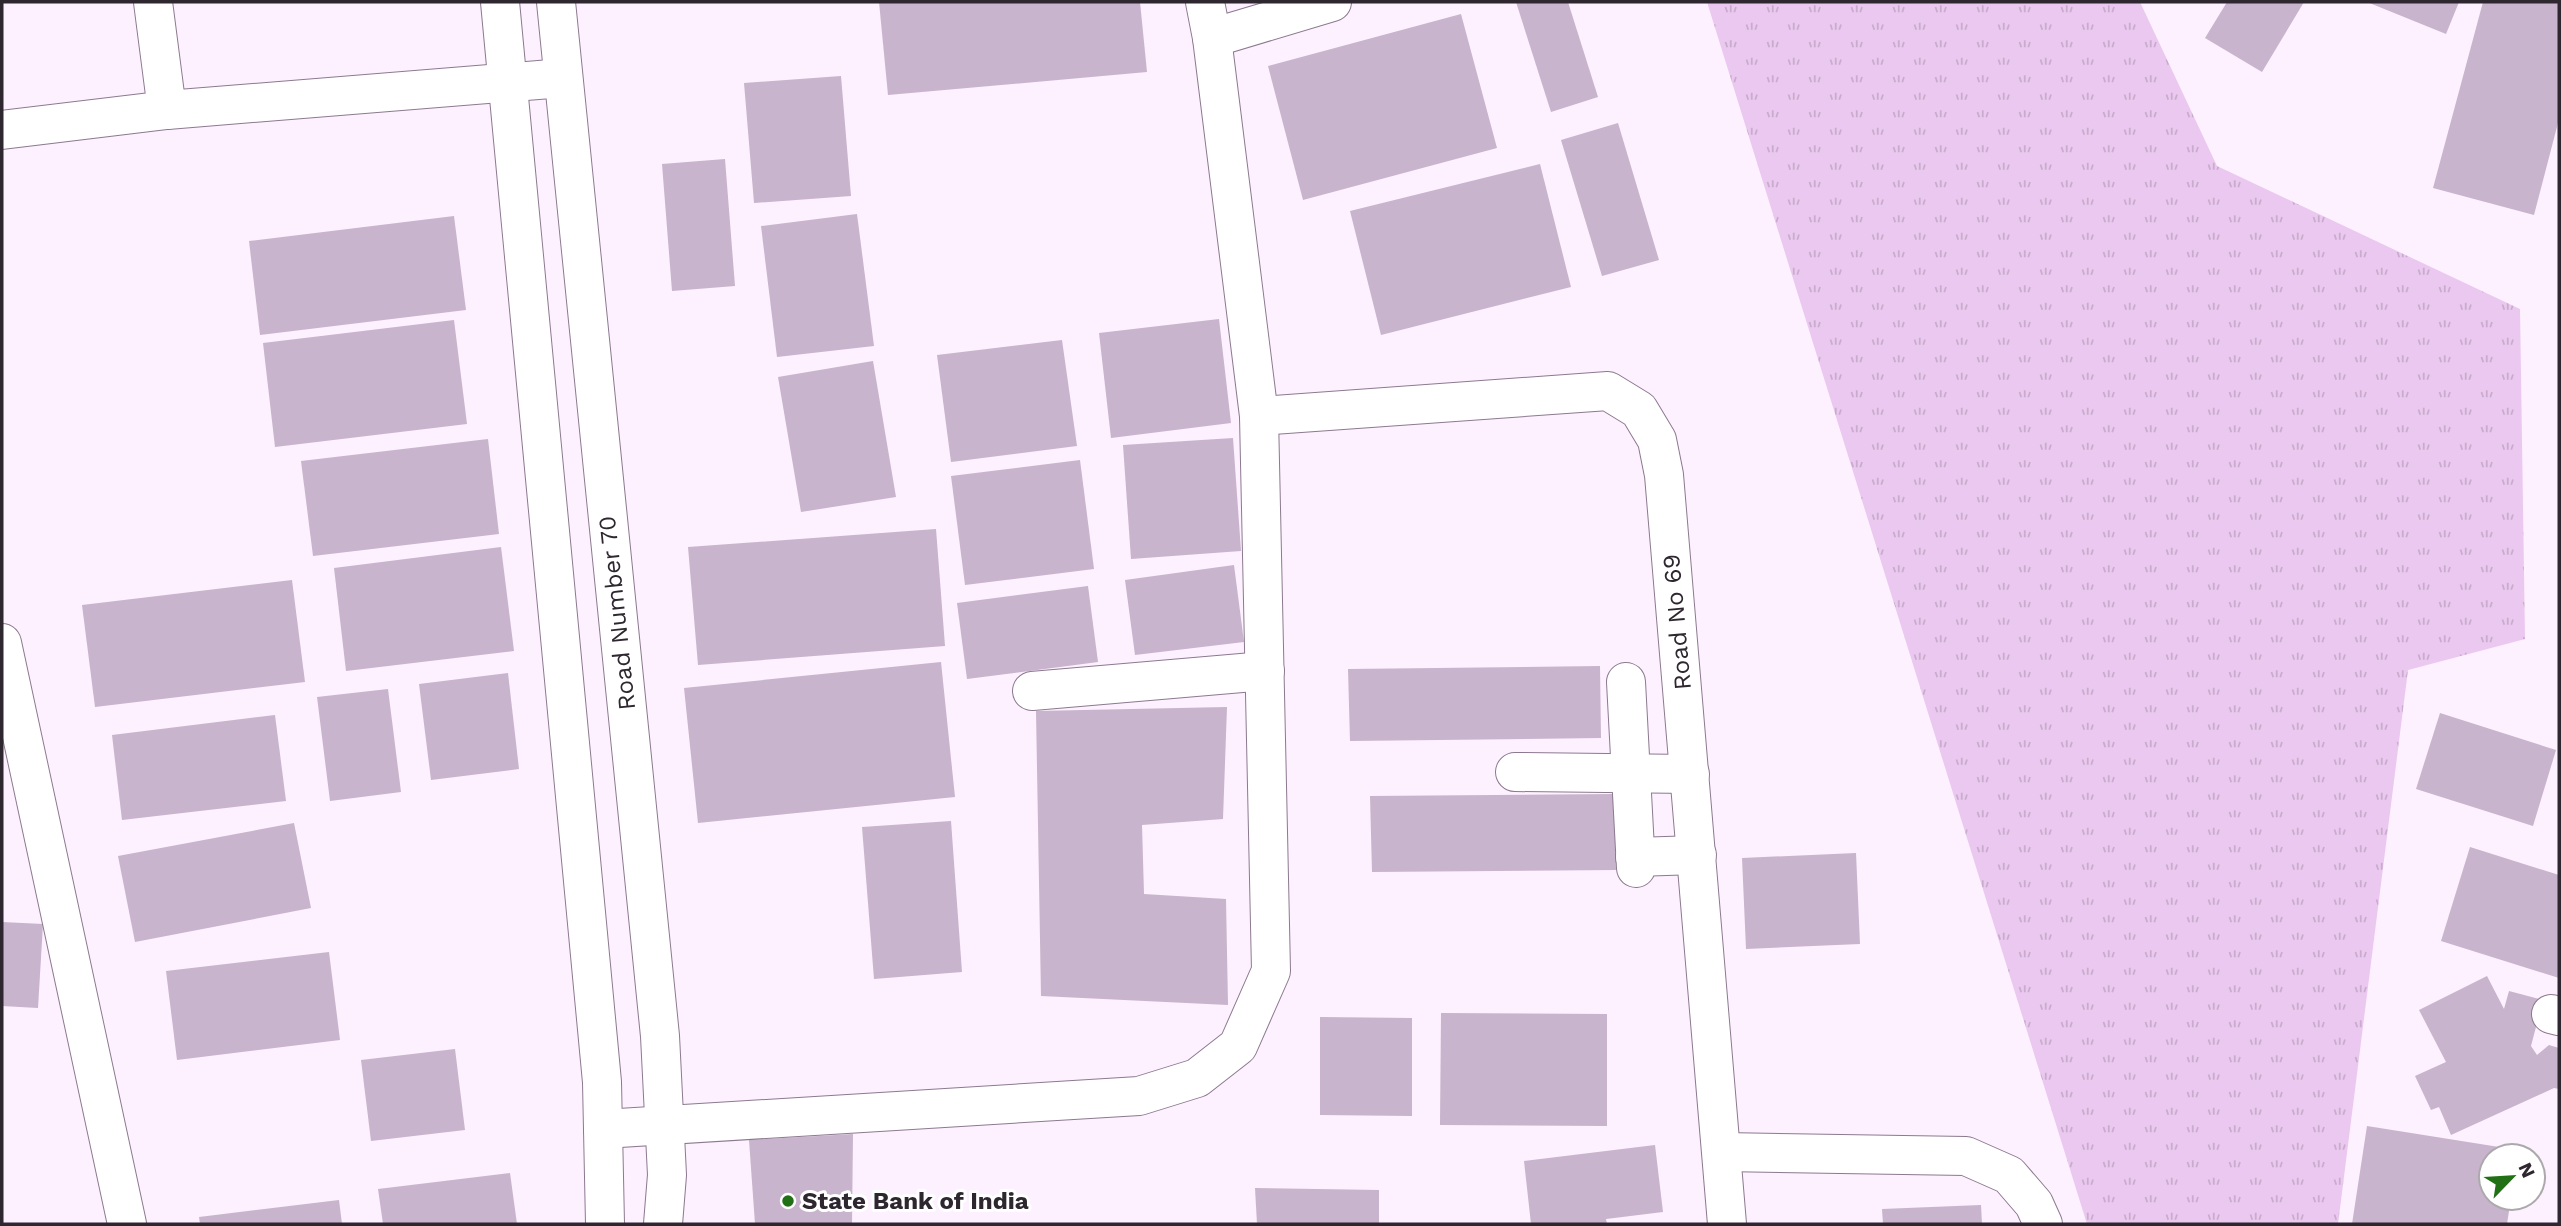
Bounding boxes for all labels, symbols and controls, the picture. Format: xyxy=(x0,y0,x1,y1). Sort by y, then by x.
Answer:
street label: Road Number 70 xyxy=(593,514,641,712)
street label: Road No 69 xyxy=(1657,553,1697,691)
north arrow xyxy=(2477,1142,2547,1212)
text: N xyxy=(2514,1159,2540,1181)
place label: State Bank of India xyxy=(802,1187,1029,1215)
marker: State Bank of India xyxy=(780,1193,796,1209)

